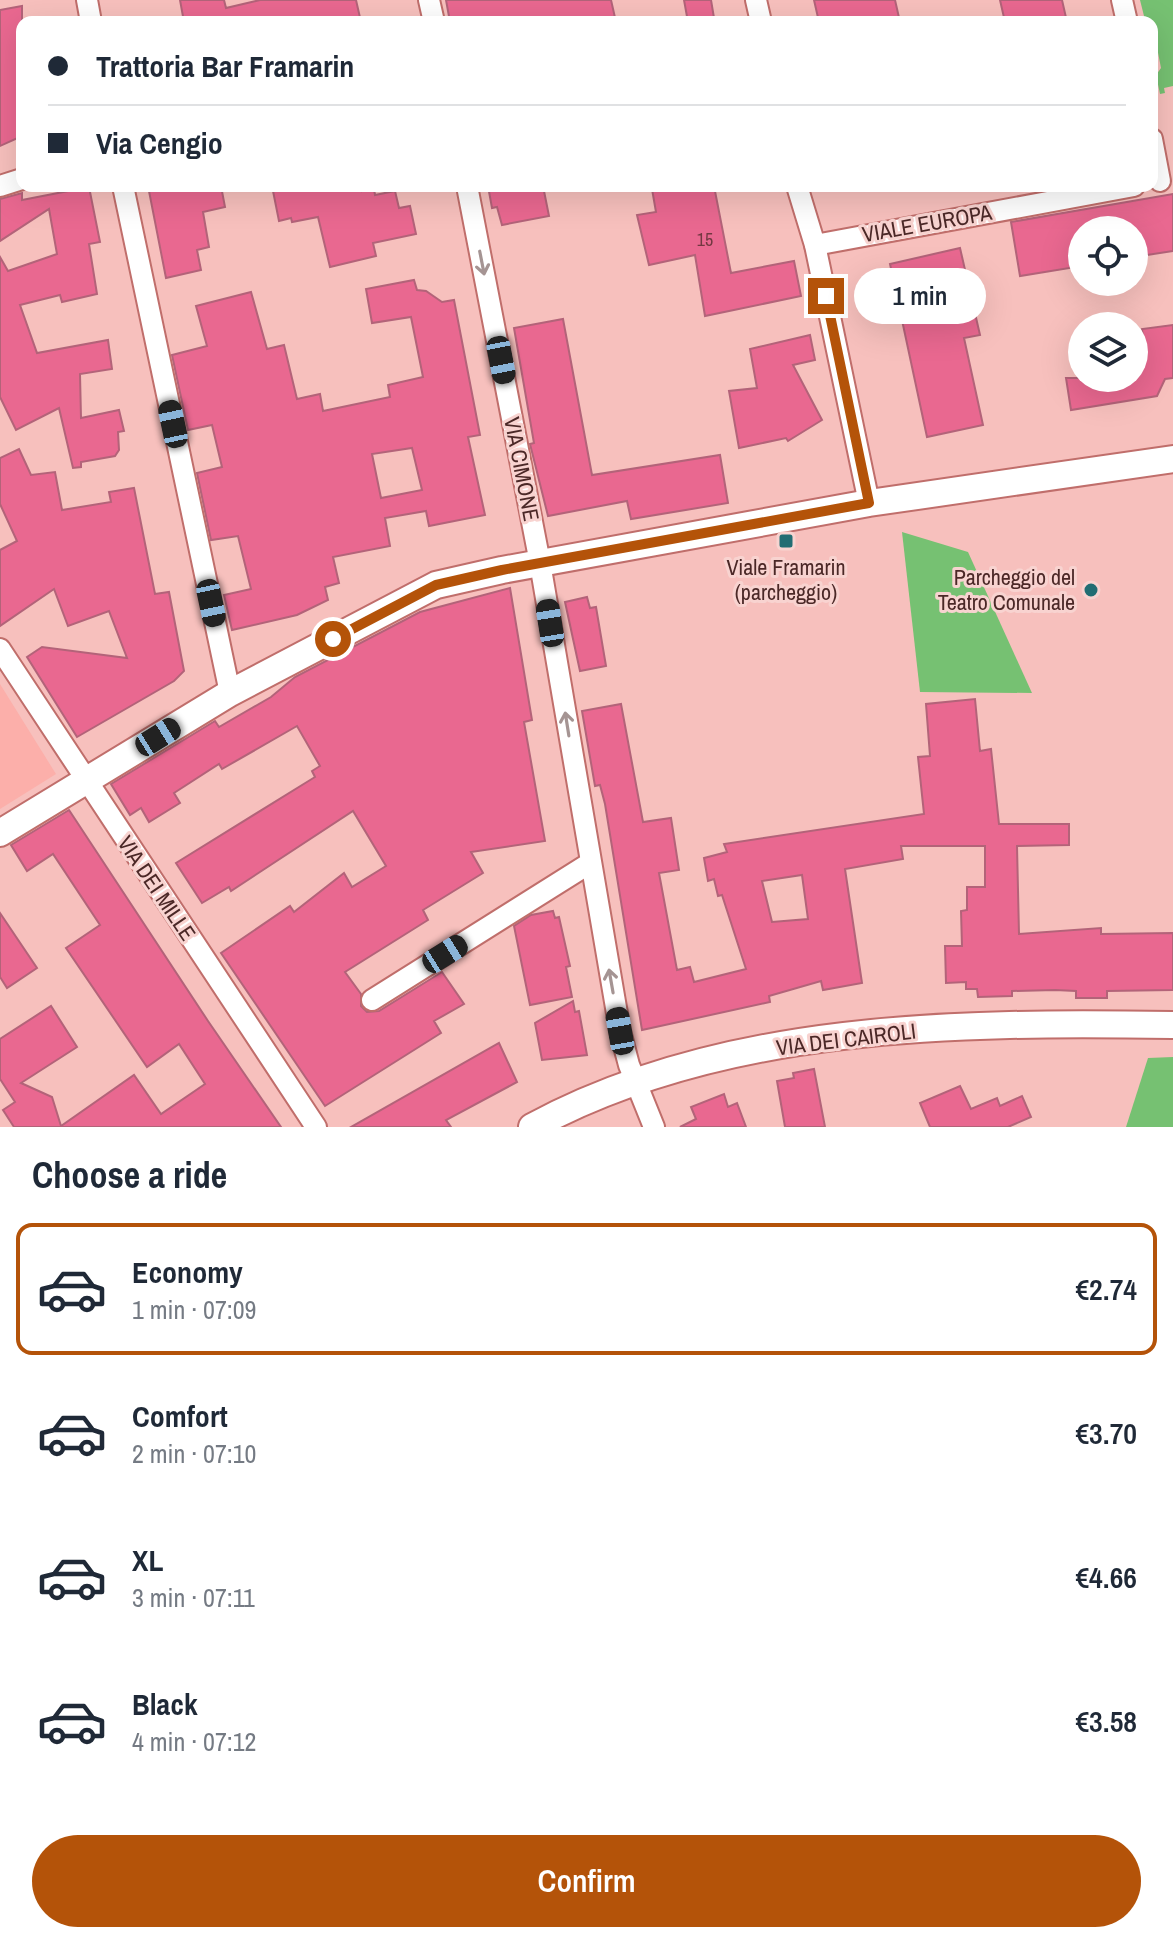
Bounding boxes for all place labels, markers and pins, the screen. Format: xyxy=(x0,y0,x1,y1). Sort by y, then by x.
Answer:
marker: Viale Framarin (parcheggio) xyxy=(777,532,795,550)
place label: Viale Framarin (parcheggio) xyxy=(727,552,846,607)
place label: Parcheggio del Teatro Comunale xyxy=(938,562,1075,617)
marker: Parcheggio del Teatro Comunale xyxy=(1082,581,1100,599)

